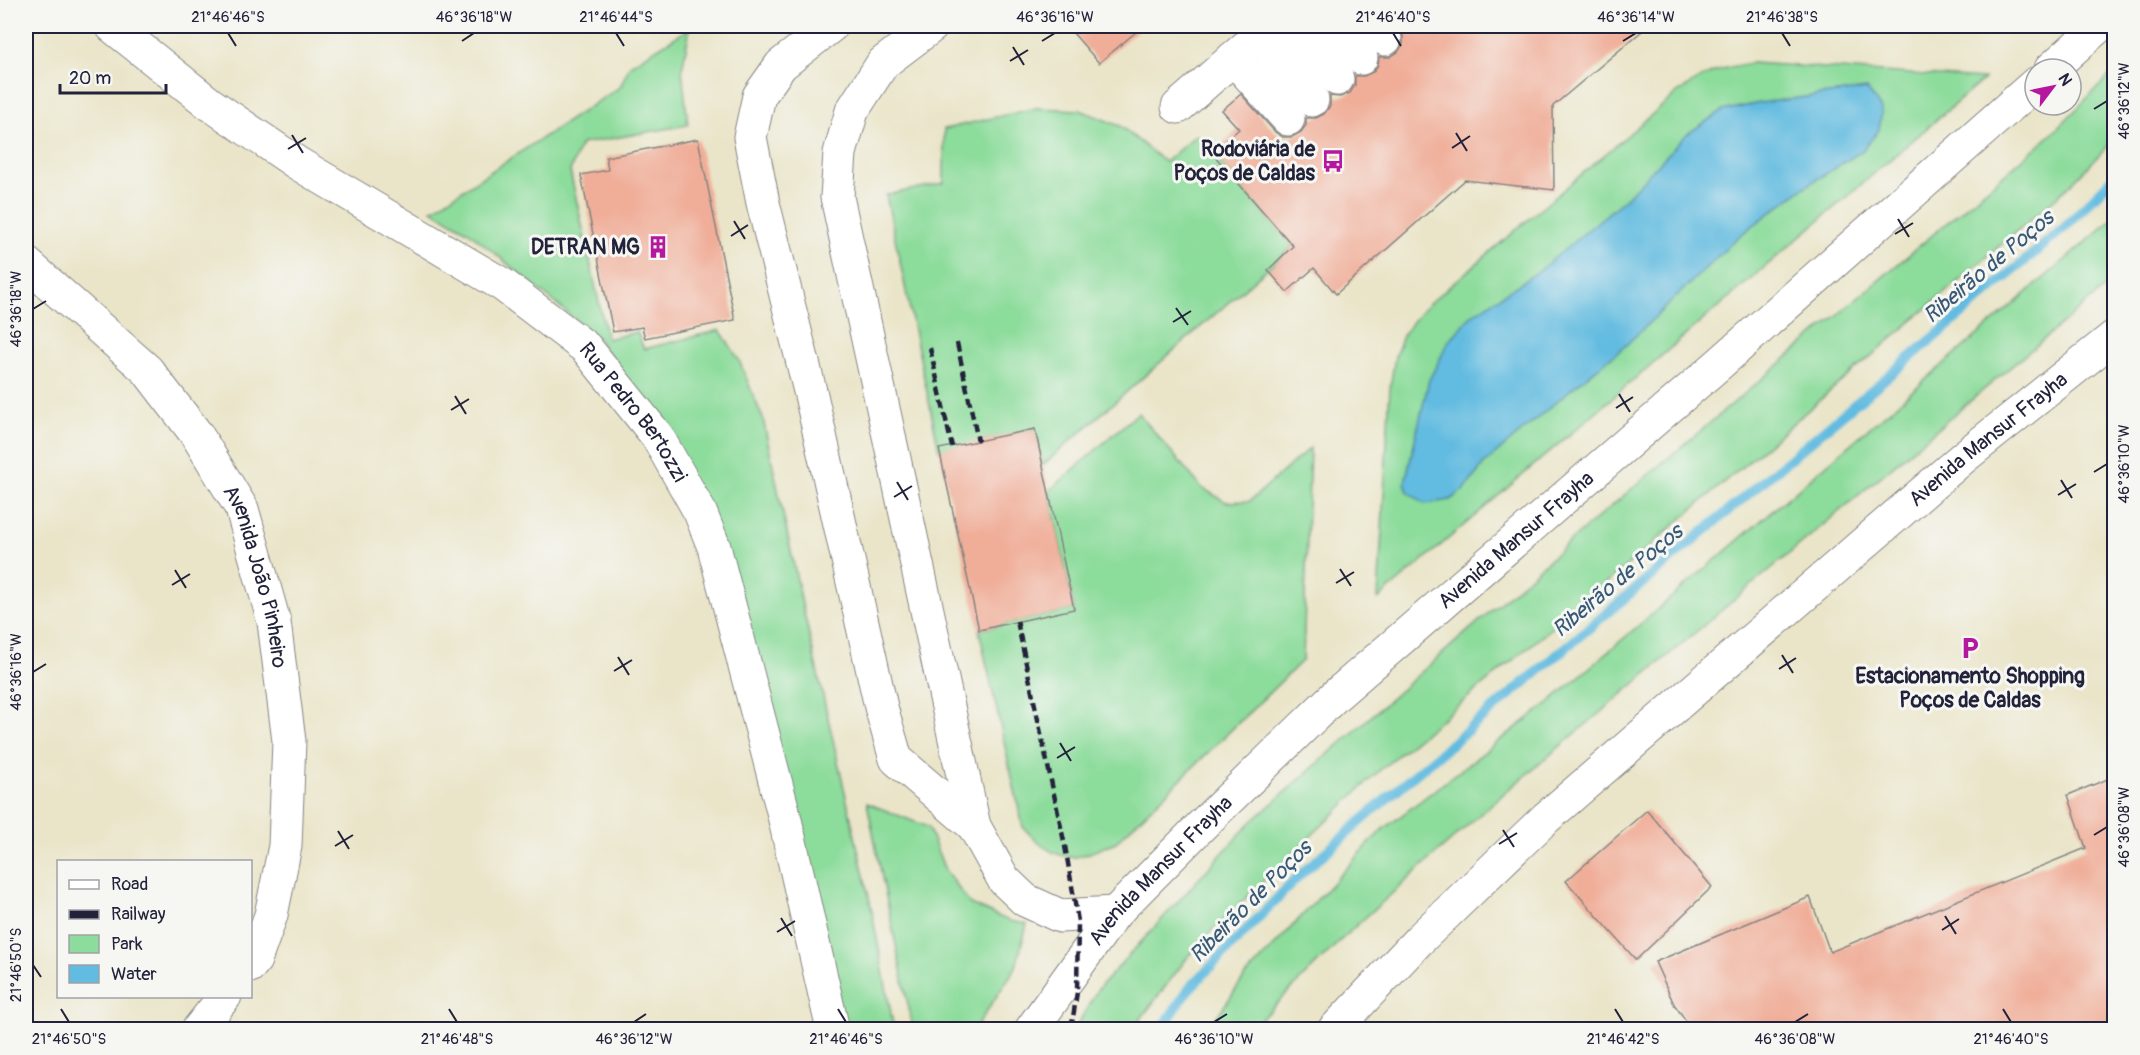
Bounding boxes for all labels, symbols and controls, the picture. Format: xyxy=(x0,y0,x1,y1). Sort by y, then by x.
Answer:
text: 21°46'46"S xyxy=(191,8,265,27)
text: 46°36'18"W xyxy=(436,8,512,27)
text: 21°46'44"S xyxy=(579,8,653,27)
text: 46°36'16"W xyxy=(1016,8,1094,27)
text: 21°46'40"S xyxy=(1355,8,1431,27)
text: 46°36'14"W xyxy=(1597,8,1675,27)
text: 21°46'38"S xyxy=(1746,8,1818,27)
scale bar xyxy=(60,57,166,95)
north arrow xyxy=(2023,57,2083,117)
text: 46°36'12"W xyxy=(2115,62,2134,140)
text: 20 m xyxy=(69,67,111,90)
text: N xyxy=(2054,70,2076,90)
place label: Rodoviária de Poços de Caldas xyxy=(1173,136,1316,187)
bus stop icon: Rodoviária de Poços de Caldas xyxy=(1320,148,1346,174)
water label: Ribeirão de Poços xyxy=(1918,203,2061,329)
place label: DETRAN MG xyxy=(531,234,640,261)
building icon: DETRAN MG xyxy=(645,234,671,260)
text: 46°36'18"W xyxy=(7,271,26,347)
street label: Rua Pedro Bertozzi xyxy=(573,337,693,487)
street label: Avenida Mansur Frayha xyxy=(1903,366,2073,513)
text: 46°36'10"W xyxy=(2115,424,2134,504)
street label: Avenida Mansur Frayha xyxy=(1432,465,1600,615)
street label: Avenida João Pinheiro xyxy=(217,480,293,670)
water label: Ribeirão de Poços xyxy=(1547,517,1690,643)
text: 46°36'16"W xyxy=(7,633,26,711)
parking icon: Estacionamento Shopping Poços de Caldas xyxy=(1957,635,1983,661)
place label: Estacionamento Shopping Poços de Caldas xyxy=(1855,663,2085,714)
text: 46°36'08"W xyxy=(2115,786,2134,867)
street label: Avenida Mansur Frayha xyxy=(1083,790,1238,951)
water label: Ribeirão de Poços xyxy=(1184,833,1319,969)
legend xyxy=(57,860,252,998)
text: Road xyxy=(111,873,148,896)
text: Railway xyxy=(111,903,166,926)
text: 21°46'50"S xyxy=(7,928,26,1002)
text: Park xyxy=(111,933,143,956)
text: Water xyxy=(111,963,157,986)
text: 21°46'50"S xyxy=(32,1030,106,1049)
text: 21°46'48"S xyxy=(421,1030,493,1049)
text: 46°36'12"W xyxy=(595,1030,673,1049)
text: 21°46'46"S xyxy=(809,1030,883,1049)
text: 46°36'10"W xyxy=(1174,1030,1254,1049)
text: 21°46'42"S xyxy=(1586,1030,1660,1049)
text: 46°36'08"W xyxy=(1755,1030,1836,1049)
text: 21°46'40"S xyxy=(1973,1030,2049,1049)

